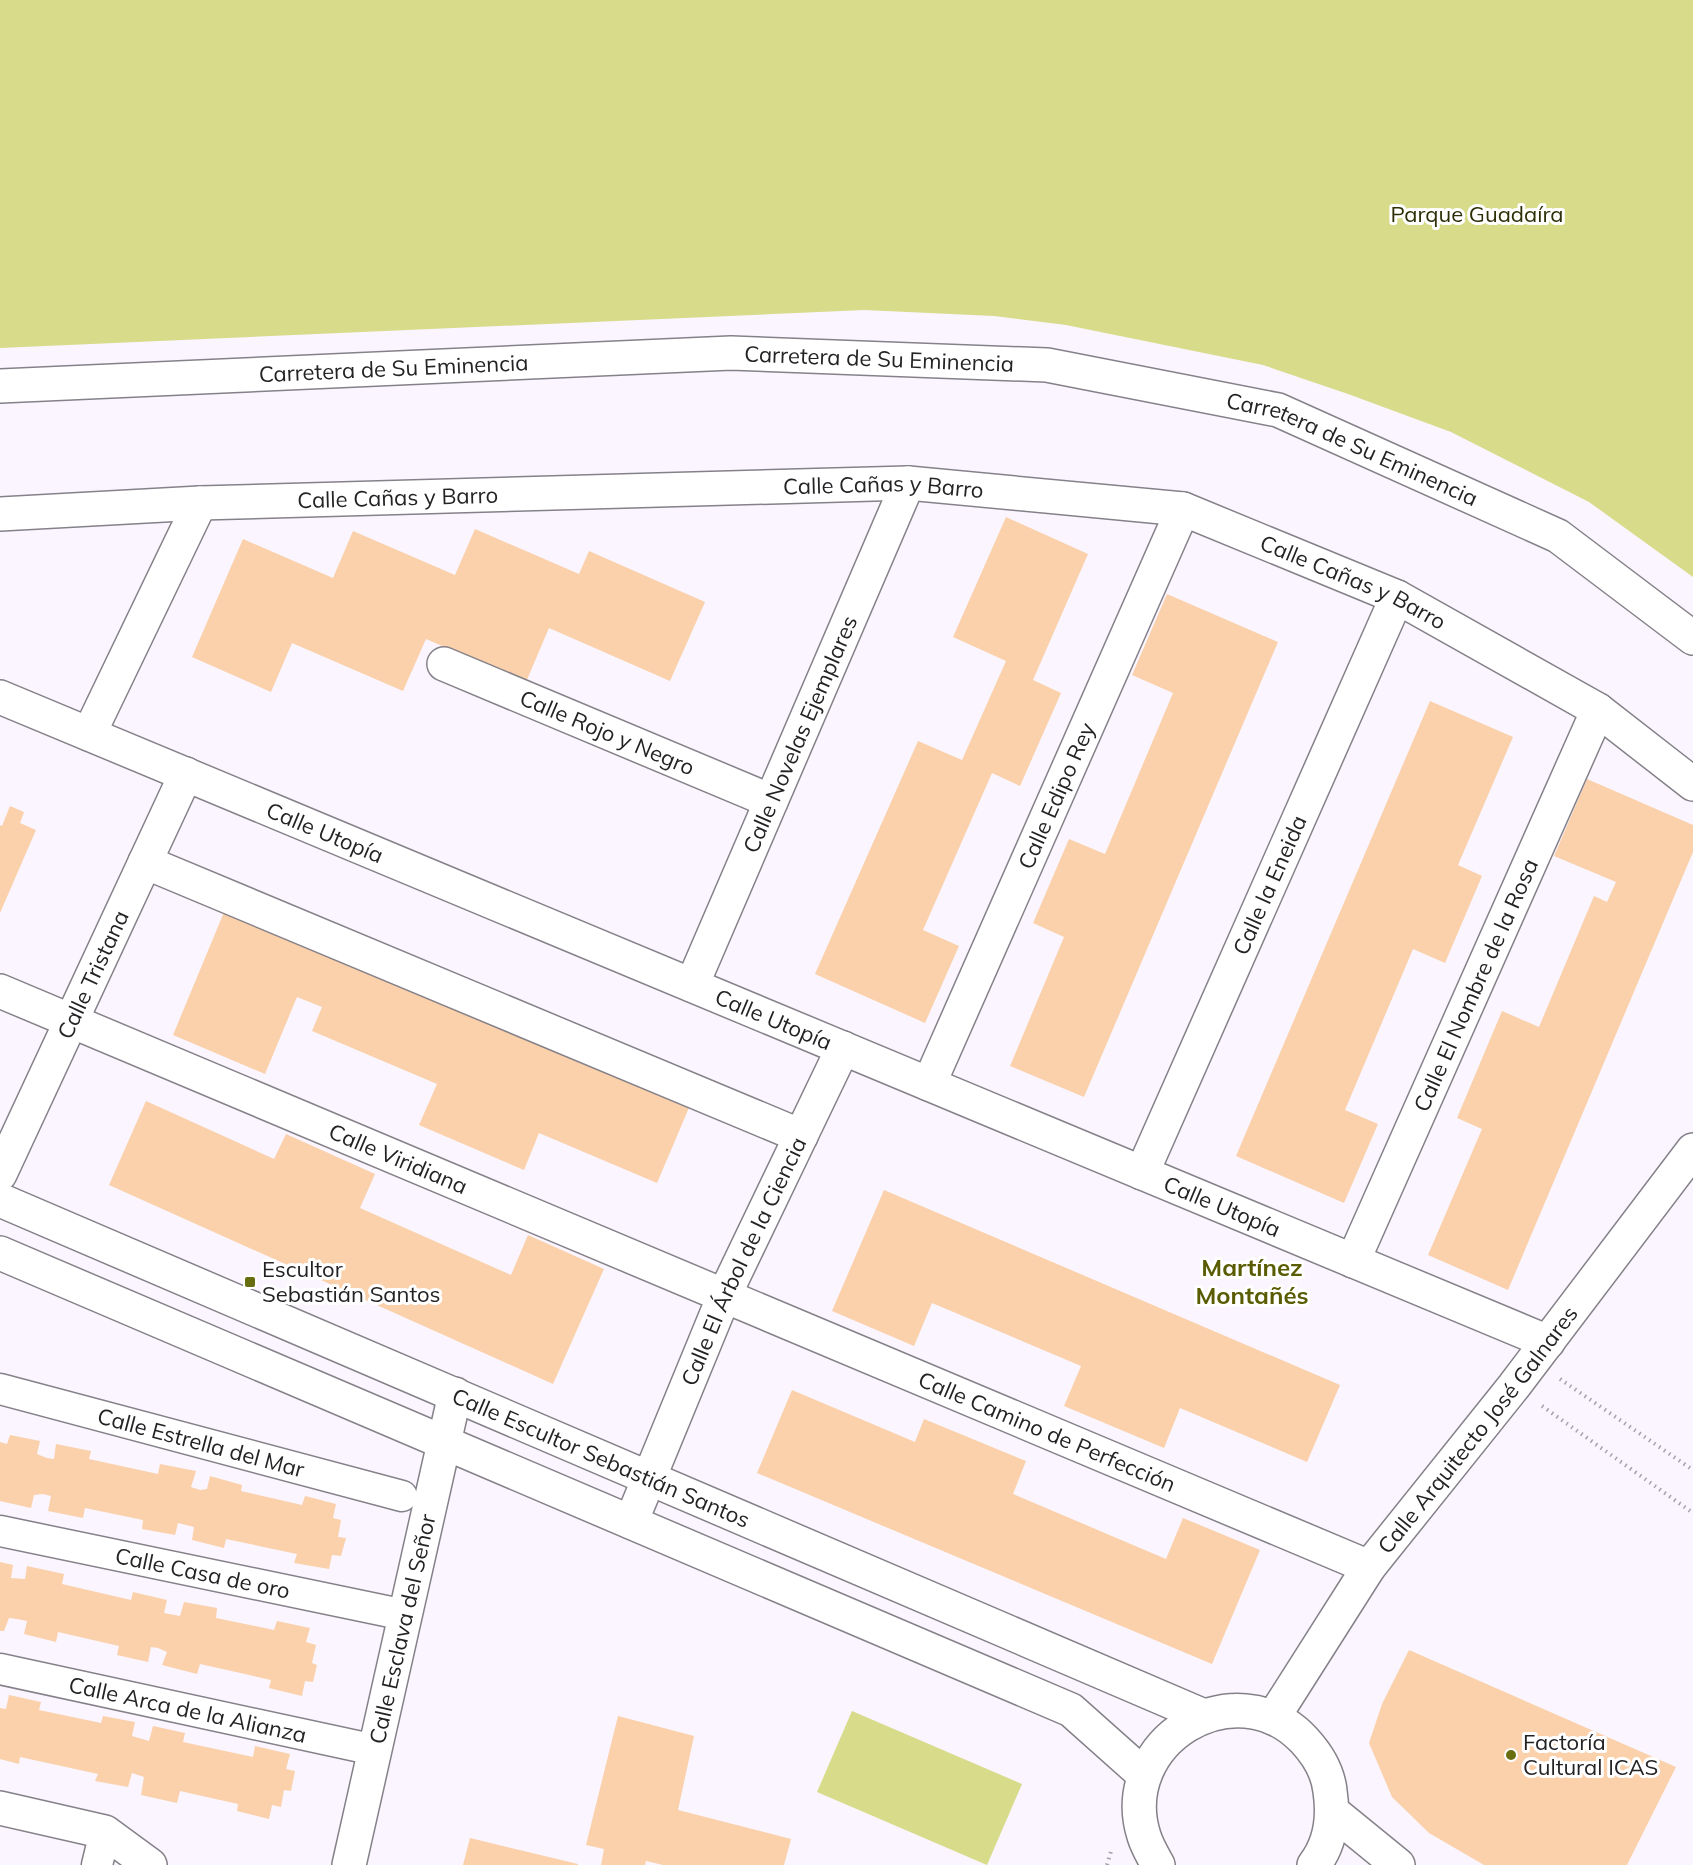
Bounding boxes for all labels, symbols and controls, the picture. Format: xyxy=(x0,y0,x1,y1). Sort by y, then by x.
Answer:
park label: Parque Guadaíra xyxy=(1390,200,1564,228)
street label: Carretera de Su Eminencia xyxy=(744,340,1015,378)
street label: Carretera de Su Eminencia xyxy=(258,348,529,388)
street label: Carretera de Su Eminencia xyxy=(1224,386,1482,512)
street label: Calle Cañas y Barro xyxy=(783,469,985,504)
street label: Calle Cañas y Barro xyxy=(297,481,498,514)
street label: Calle Cañas y Barro xyxy=(1256,528,1451,636)
street label: Calle Novelas Ejemplares xyxy=(737,611,863,857)
street label: Calle Rojo y Negro xyxy=(516,683,699,781)
street label: Calle Edipo Rey xyxy=(1012,718,1101,874)
street label: Calle Utopía xyxy=(262,796,388,869)
street label: Calle la Eneida xyxy=(1226,811,1313,959)
street label: Calle El Nombre de la Rosa xyxy=(1407,854,1544,1116)
street label: Calle Tristana xyxy=(51,906,135,1043)
street label: Calle Utopía xyxy=(711,983,836,1056)
street label: Calle Viridiana xyxy=(325,1117,472,1200)
street label: Calle El Árbol de la Ciencia xyxy=(675,1132,812,1390)
street label: Calle Utopía xyxy=(1160,1169,1285,1243)
district label: Martínez Montañés xyxy=(1195,1252,1309,1310)
place label: Escultor Sebastián Santos xyxy=(262,1255,441,1308)
marker: Escultor Sebastián Santos xyxy=(243,1275,257,1289)
street label: Calle Arquitecto José Galnares xyxy=(1371,1300,1584,1559)
street label: Calle Camino de Perfección xyxy=(914,1365,1180,1498)
street label: Calle Escultor Sebastián Santos xyxy=(448,1381,754,1534)
street label: Calle Estrella del Mar xyxy=(95,1402,307,1483)
street label: Calle Esclava del Señor xyxy=(363,1511,442,1747)
street label: Calle Casa de oro xyxy=(113,1541,293,1605)
street label: Calle Arca de la Alianza xyxy=(66,1670,309,1749)
place label: Factoría Cultural ICAS xyxy=(1523,1728,1658,1781)
marker: Factoría Cultural ICAS xyxy=(1504,1748,1518,1762)

